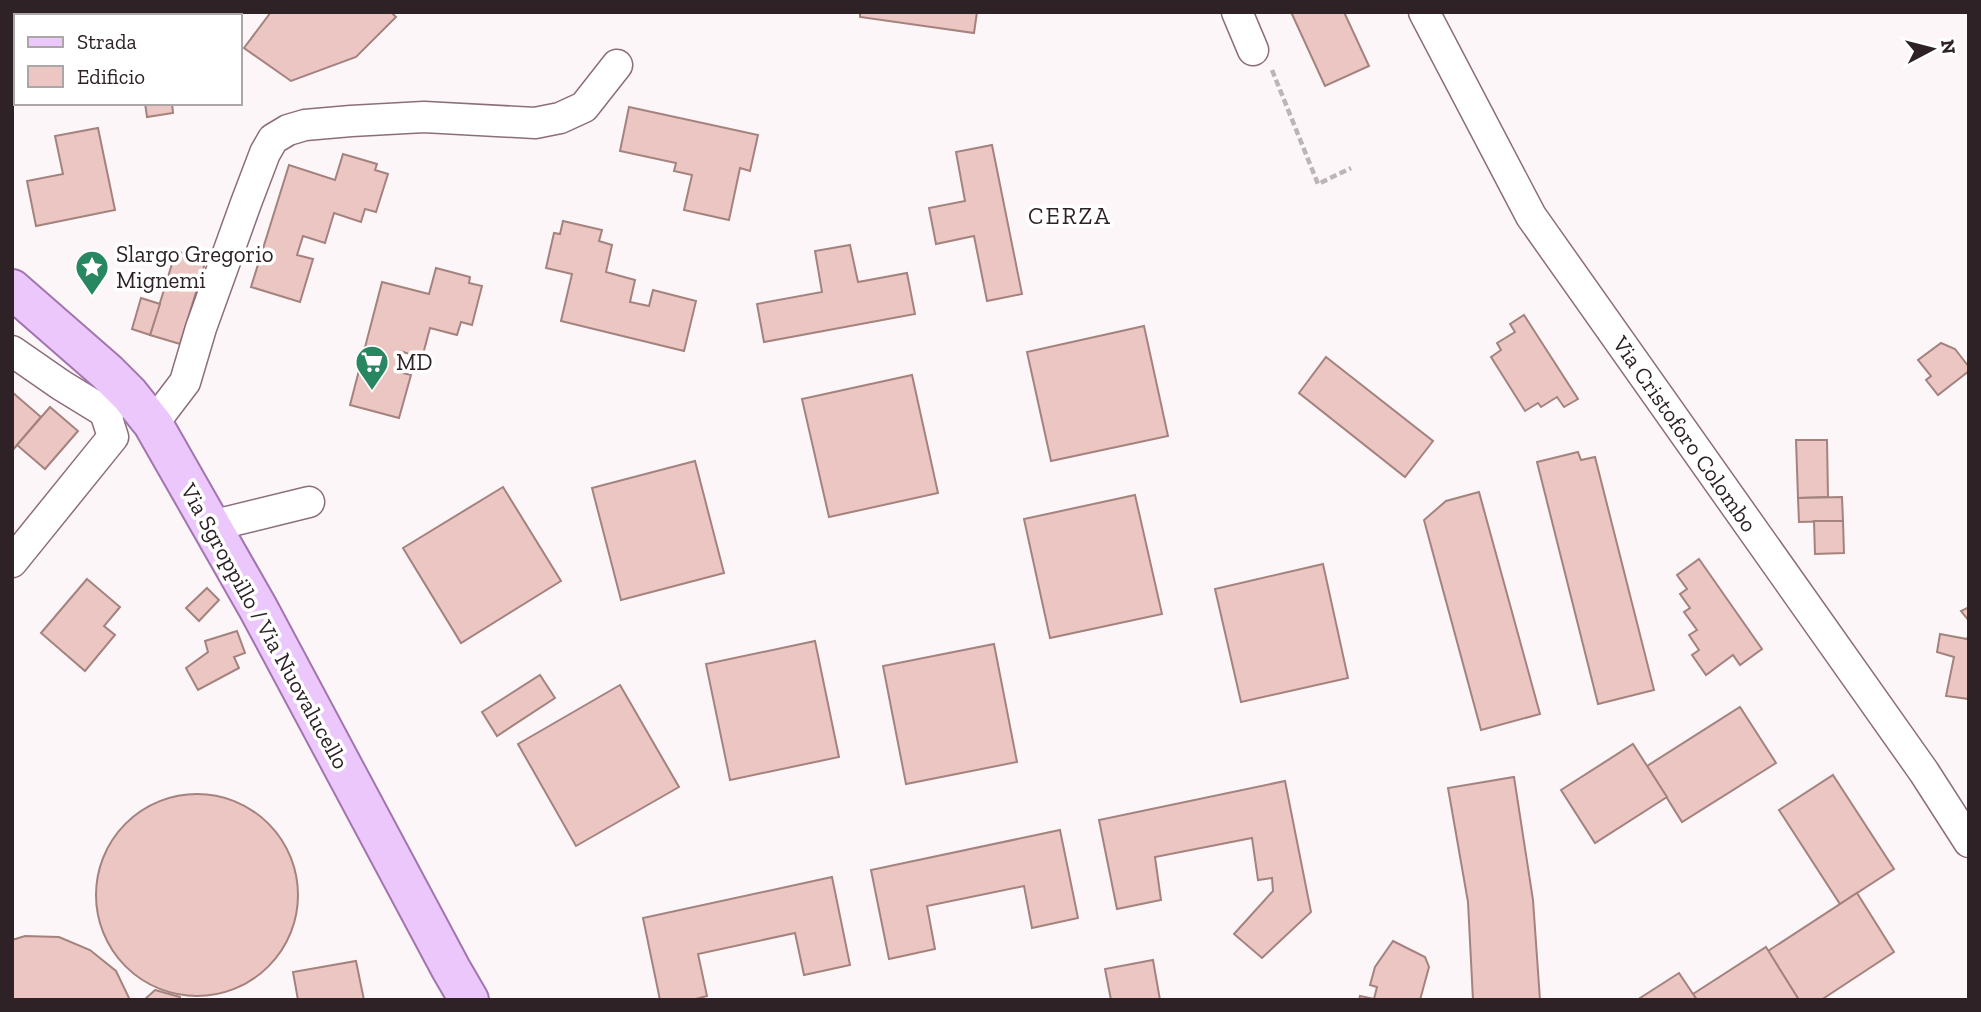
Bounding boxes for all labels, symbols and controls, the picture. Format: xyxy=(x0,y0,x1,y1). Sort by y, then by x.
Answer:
legend xyxy=(14,14,242,105)
north arrow xyxy=(1897,14,1967,84)
text: Strada xyxy=(77,29,137,54)
text: N xyxy=(1936,38,1961,56)
text: Edificio xyxy=(77,64,145,89)
district label: CERZA xyxy=(1028,201,1112,230)
place label: Slargo Gregorio Mignemi xyxy=(116,240,273,294)
place icon: Slargo Gregorio Mignemi xyxy=(73,248,111,297)
street label: Via Cristoforo Colombo xyxy=(1606,330,1763,537)
supermarket icon: MD xyxy=(353,343,391,392)
place label: MD xyxy=(396,348,433,376)
street label: Via Sgroppillo / Via Nuovalucello xyxy=(174,477,355,774)

